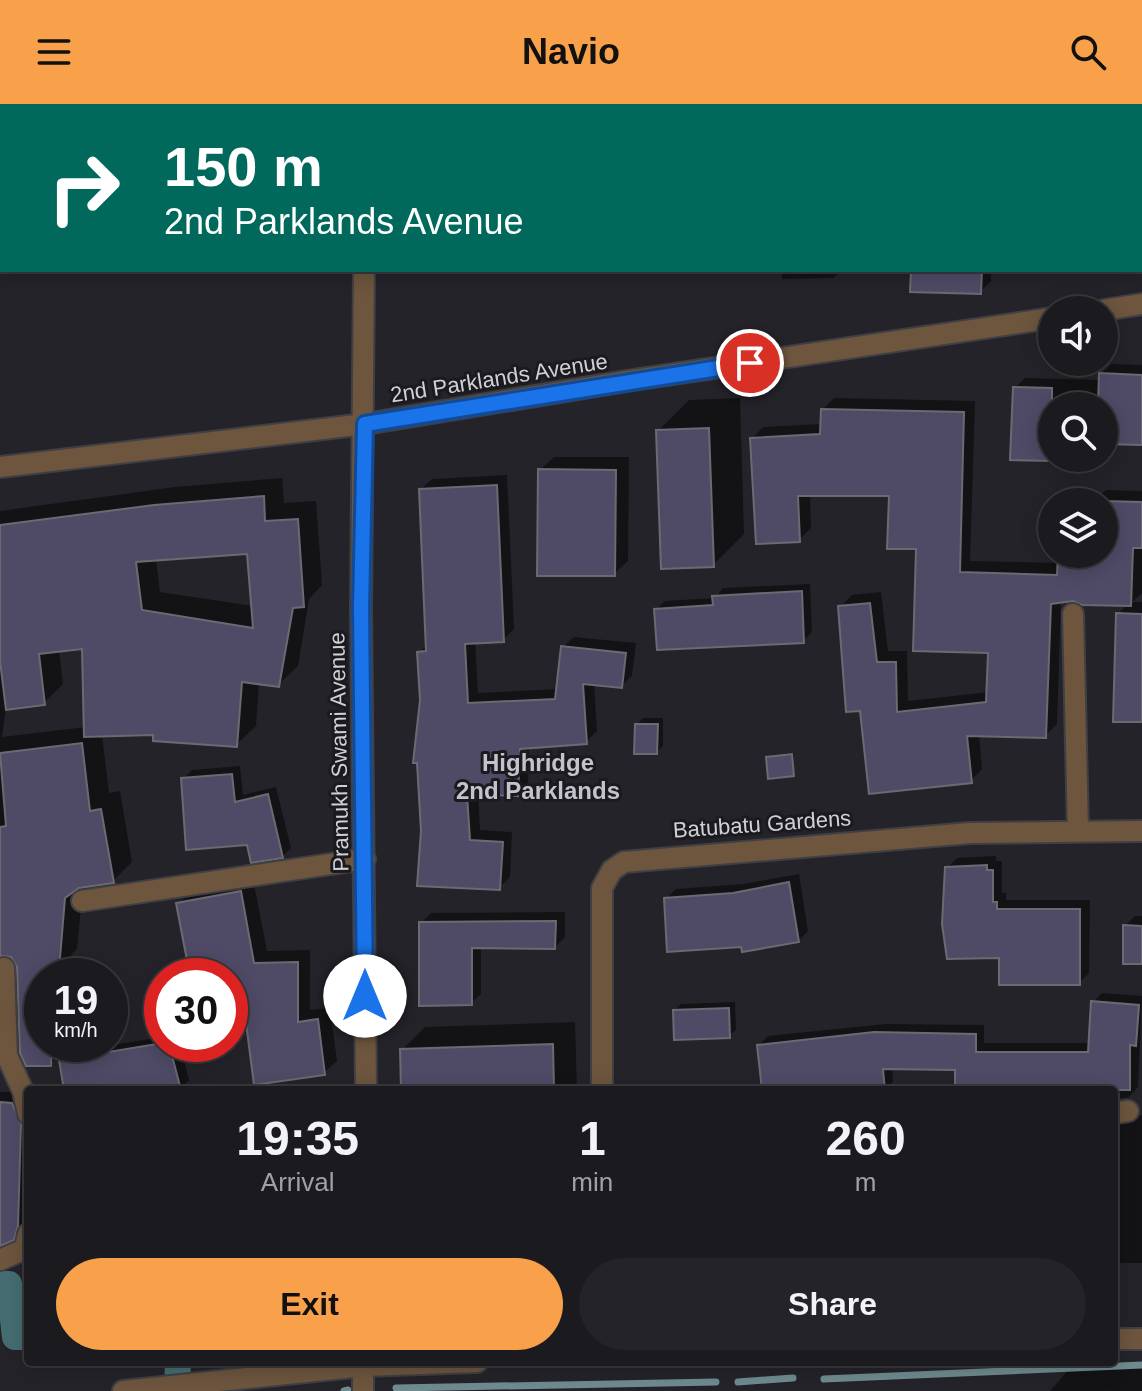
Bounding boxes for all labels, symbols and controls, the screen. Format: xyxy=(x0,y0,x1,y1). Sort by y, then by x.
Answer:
icon: menu xyxy=(32,30,76,74)
icon: search xyxy=(1066,30,1110,74)
text: Navio xyxy=(522,31,620,72)
text: 150 m xyxy=(164,135,323,198)
icon: right xyxy=(32,136,136,240)
text: 2nd Parklands Avenue xyxy=(164,201,524,242)
map controls xyxy=(1038,296,1118,568)
button: sound xyxy=(1038,296,1118,376)
pin xyxy=(716,329,784,397)
icon: arrive xyxy=(728,341,772,385)
street label: 2nd Parklands Avenue xyxy=(389,348,609,408)
button: search xyxy=(1038,392,1118,472)
button: layers xyxy=(1038,488,1118,568)
street label: Pramukh Swami Avenue xyxy=(324,632,354,872)
district label: Highridge 2nd Parklands xyxy=(456,749,620,804)
street label: Batubatu Gardens xyxy=(672,805,852,843)
position arrow xyxy=(323,954,407,1038)
speed limit sign: 30 xyxy=(144,958,248,1062)
text: 19 xyxy=(54,978,98,1022)
text: km/h xyxy=(54,1019,98,1041)
text: 19:35 xyxy=(236,1112,359,1165)
text: 1 xyxy=(579,1112,606,1165)
text: 260 xyxy=(826,1112,906,1165)
text: Arrival xyxy=(261,1167,335,1197)
text: min xyxy=(571,1167,613,1197)
text: m xyxy=(855,1167,876,1197)
button: Exit xyxy=(56,1258,563,1350)
button: Share xyxy=(579,1258,1086,1350)

